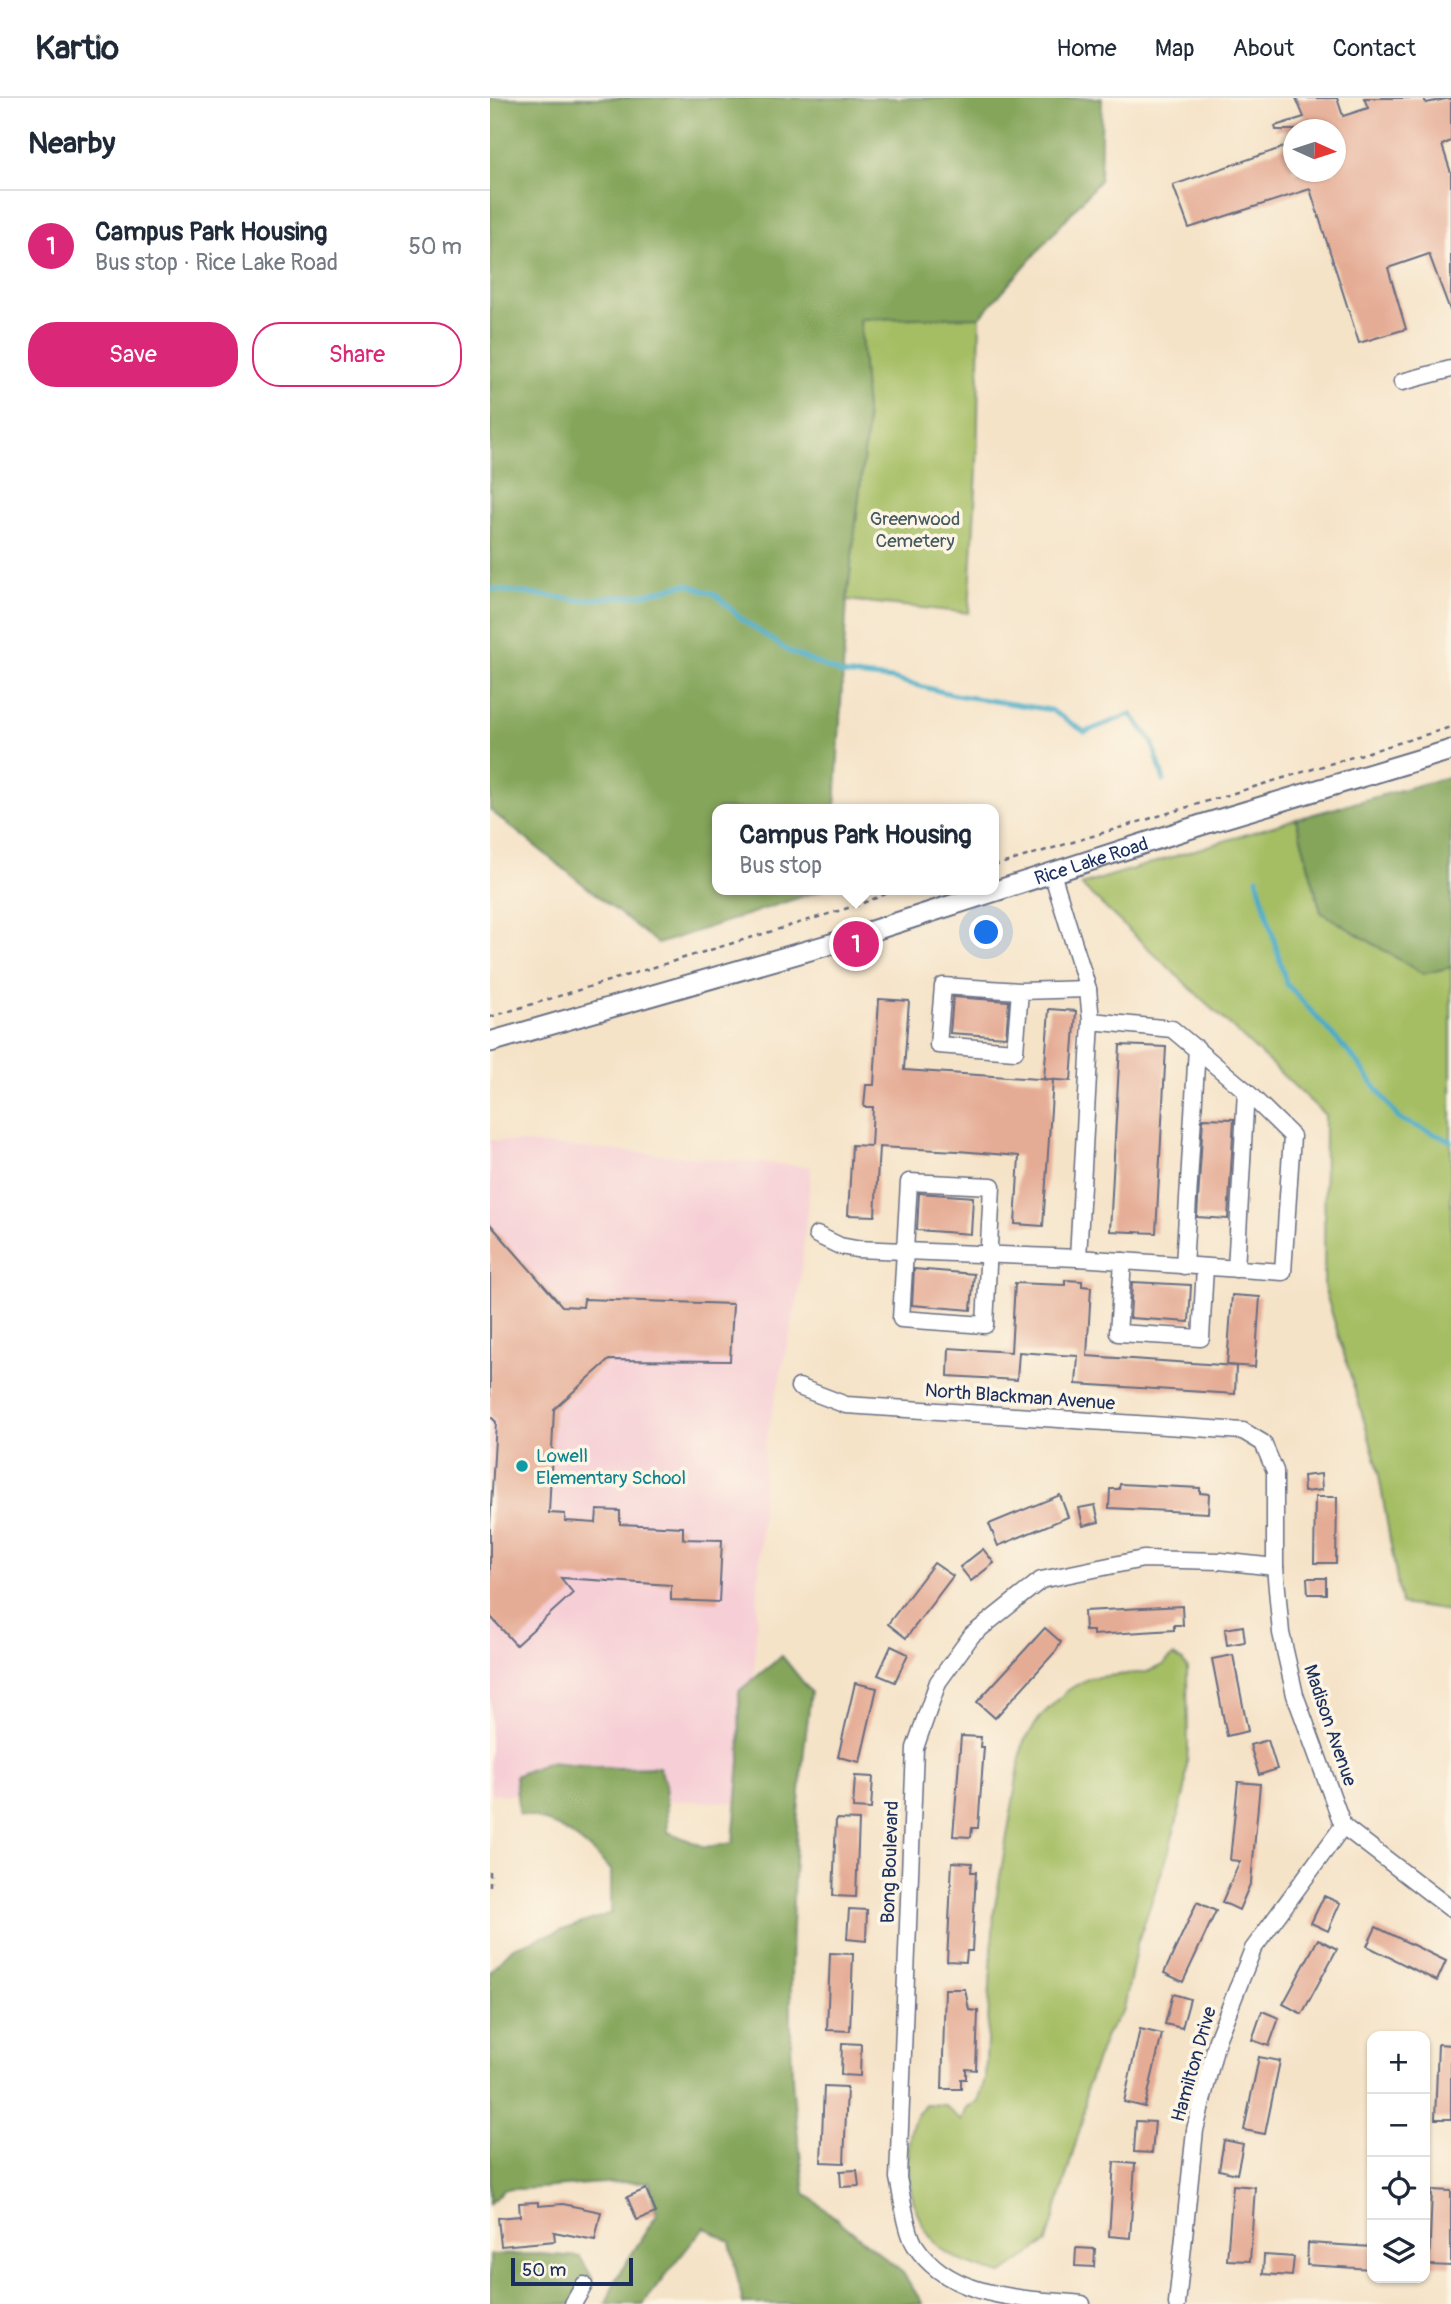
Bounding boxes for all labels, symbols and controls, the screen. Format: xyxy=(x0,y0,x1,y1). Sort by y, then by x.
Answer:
text: Kartio xyxy=(35,28,119,69)
text: Home xyxy=(1056,34,1117,63)
text: Map xyxy=(1155,34,1195,63)
text: About xyxy=(1233,34,1295,63)
text: Contact xyxy=(1333,34,1416,63)
north arrow xyxy=(1283,119,1346,182)
text: Nearby xyxy=(28,125,115,162)
text: Campus Park Housing xyxy=(95,216,327,248)
text: 1 xyxy=(47,232,56,261)
text: 50 m xyxy=(408,232,462,261)
text: Bus stop · Rice Lake Road xyxy=(95,248,338,277)
button: Save xyxy=(28,322,238,387)
button: Share xyxy=(252,322,462,387)
park label: Greenwood Cemetery xyxy=(870,507,960,553)
popup xyxy=(712,804,999,895)
text: Campus Park Housing xyxy=(739,819,972,851)
street label: Rice Lake Road xyxy=(1032,832,1151,891)
text: Bus stop xyxy=(739,851,822,880)
your location xyxy=(969,915,1003,949)
pin: 1 xyxy=(833,918,879,970)
street label: North Blackman Avenue xyxy=(924,1378,1116,1416)
place label: Lowell Elementary School xyxy=(536,1444,686,1490)
marker: Lowell Elementary School xyxy=(514,1458,530,1474)
street label: Madison Avenue xyxy=(1298,1661,1362,1790)
street label: Bong Boulevard xyxy=(876,1800,904,1924)
street label: Hamilton Drive xyxy=(1166,2003,1222,2125)
map controls xyxy=(1367,2031,1430,2283)
button: + xyxy=(1367,2031,1430,2094)
button: − xyxy=(1367,2094,1430,2157)
button: locate xyxy=(1367,2157,1430,2220)
button: layers xyxy=(1367,2220,1430,2283)
scale bar xyxy=(511,2255,634,2287)
text: 50 m xyxy=(522,2258,566,2282)

